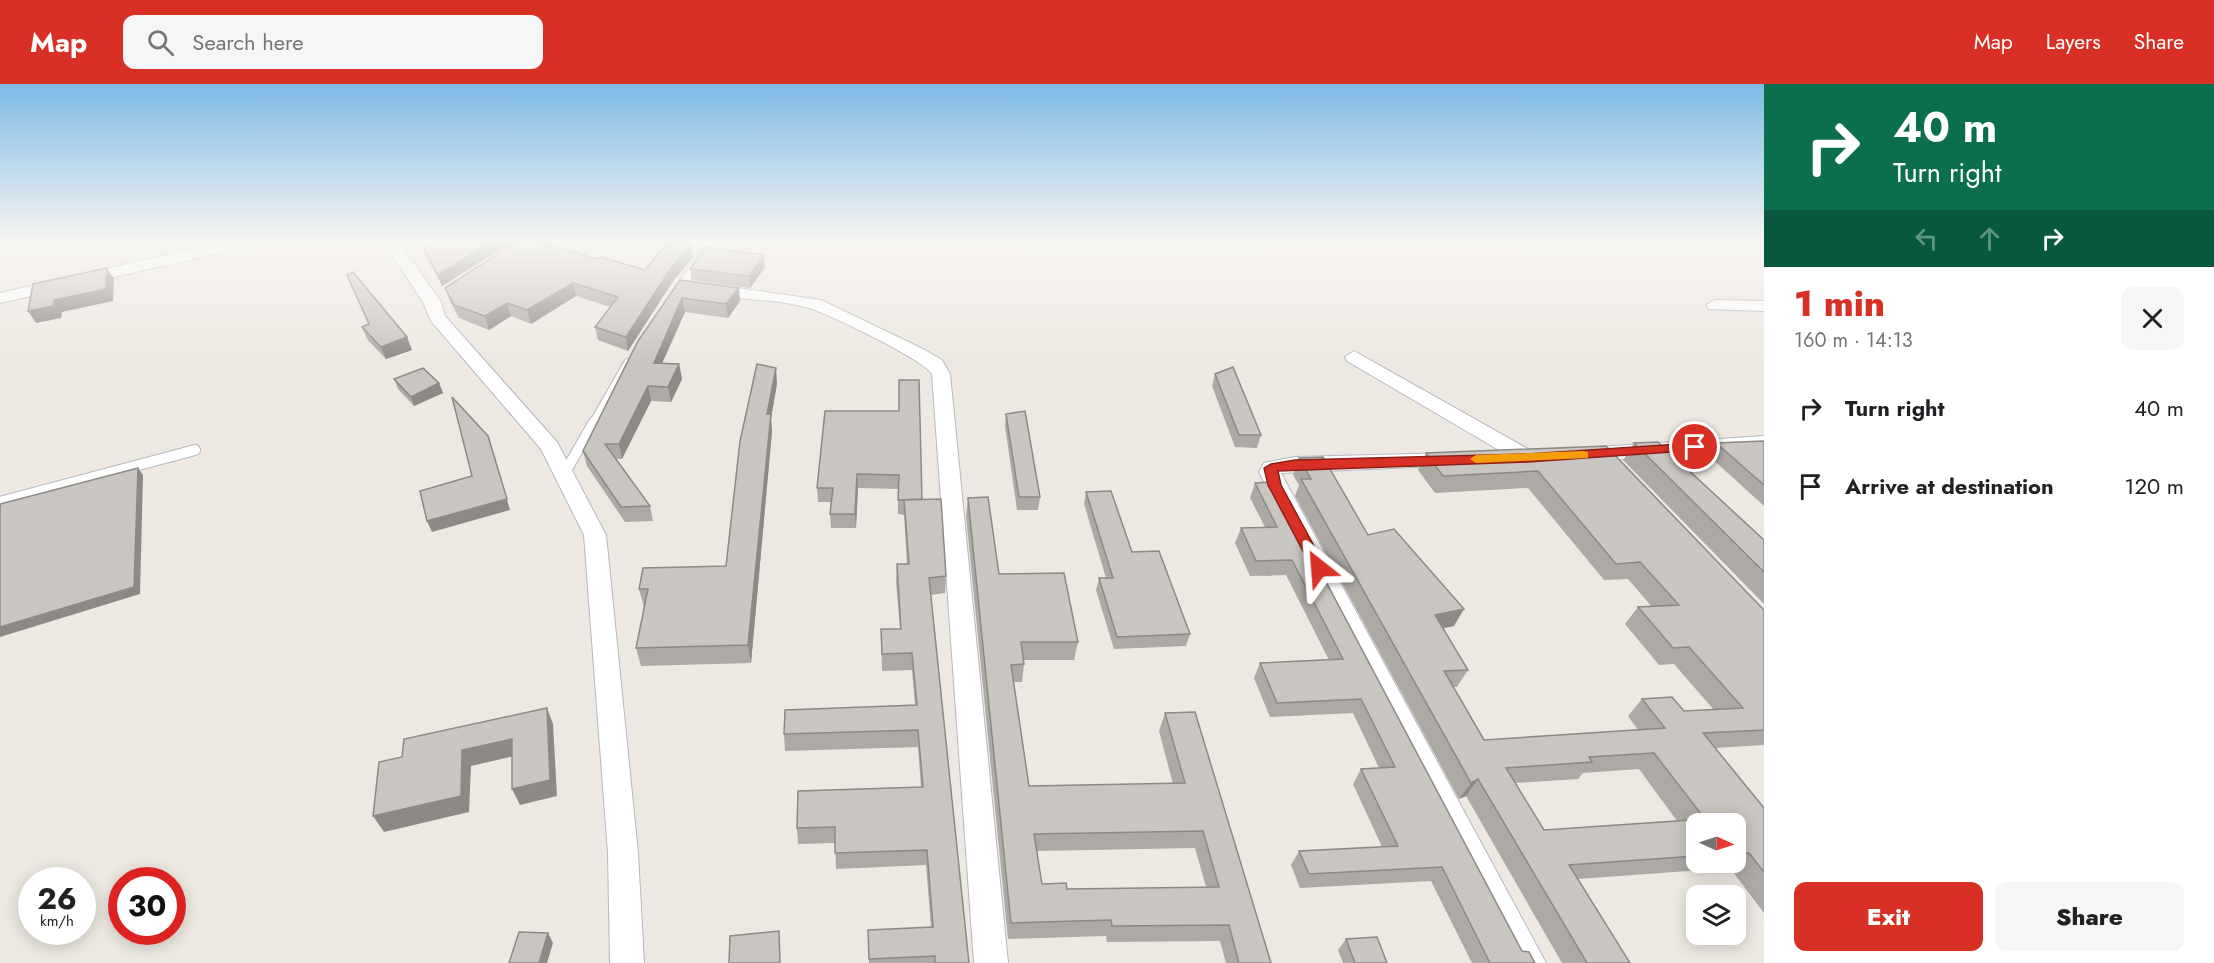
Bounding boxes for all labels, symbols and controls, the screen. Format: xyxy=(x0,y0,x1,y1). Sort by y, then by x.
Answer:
search box xyxy=(123,15,543,69)
text: Map xyxy=(30,22,87,63)
icon: search xyxy=(144,26,177,59)
text: Search here xyxy=(192,26,304,58)
text: Map xyxy=(1974,27,2013,57)
text: Layers xyxy=(2046,27,2101,57)
text: Share xyxy=(2134,27,2184,57)
text: 40 m xyxy=(1893,97,1997,158)
icon: right xyxy=(1794,108,1872,186)
text: Turn right xyxy=(1893,153,2001,192)
icon: left xyxy=(1910,222,1943,255)
icon: ahead xyxy=(1973,222,2006,255)
icon: right xyxy=(2036,222,2069,255)
text: 1 min xyxy=(1794,277,1885,329)
button: close xyxy=(2121,287,2184,350)
text: 160 m · 14:13 xyxy=(1794,326,1913,355)
icon: right xyxy=(1794,392,1827,425)
text: Turn right xyxy=(1845,392,1945,424)
text: 40 m xyxy=(2134,392,2184,424)
pin xyxy=(1669,421,1720,472)
icon: arrive xyxy=(1678,430,1711,463)
icon: arrive xyxy=(1794,470,1827,503)
text: Arrive at destination xyxy=(1845,470,2054,502)
text: 120 m xyxy=(2125,470,2184,502)
position arrow xyxy=(1287,536,1351,600)
north arrow xyxy=(1686,813,1746,873)
map controls xyxy=(1686,813,1746,945)
speed limit sign: 30 xyxy=(108,867,186,945)
text: 26 xyxy=(37,877,77,920)
button: Exit xyxy=(1794,882,1983,951)
button: Share xyxy=(1995,882,2184,951)
button: layers xyxy=(1686,885,1746,945)
text: km/h xyxy=(40,910,74,932)

